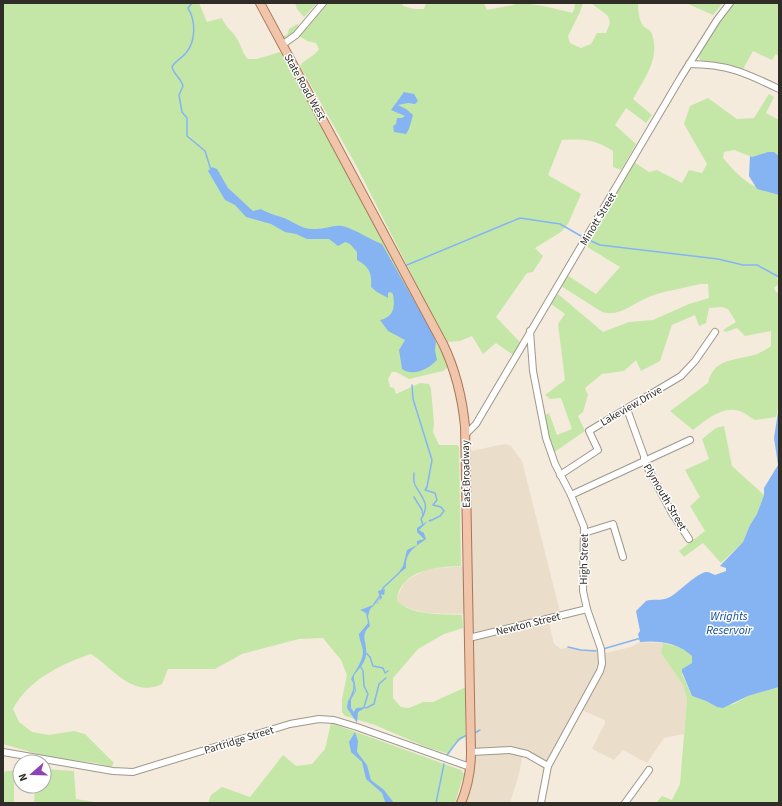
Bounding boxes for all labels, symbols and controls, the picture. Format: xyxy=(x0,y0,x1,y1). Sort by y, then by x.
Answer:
street label: State Road West xyxy=(281,51,330,123)
street label: Minott Street xyxy=(576,189,620,248)
street label: Lakeview Drive xyxy=(597,382,665,430)
street label: East Broadway xyxy=(458,440,474,508)
street label: Plymouth Street xyxy=(640,461,690,533)
street label: High Street xyxy=(576,533,592,585)
water label: Wrights Reservoir xyxy=(706,608,753,639)
street label: Newton Street xyxy=(494,609,562,639)
street label: Partridge Street xyxy=(202,722,276,758)
north arrow xyxy=(12,754,52,794)
text: N xyxy=(15,771,31,783)

